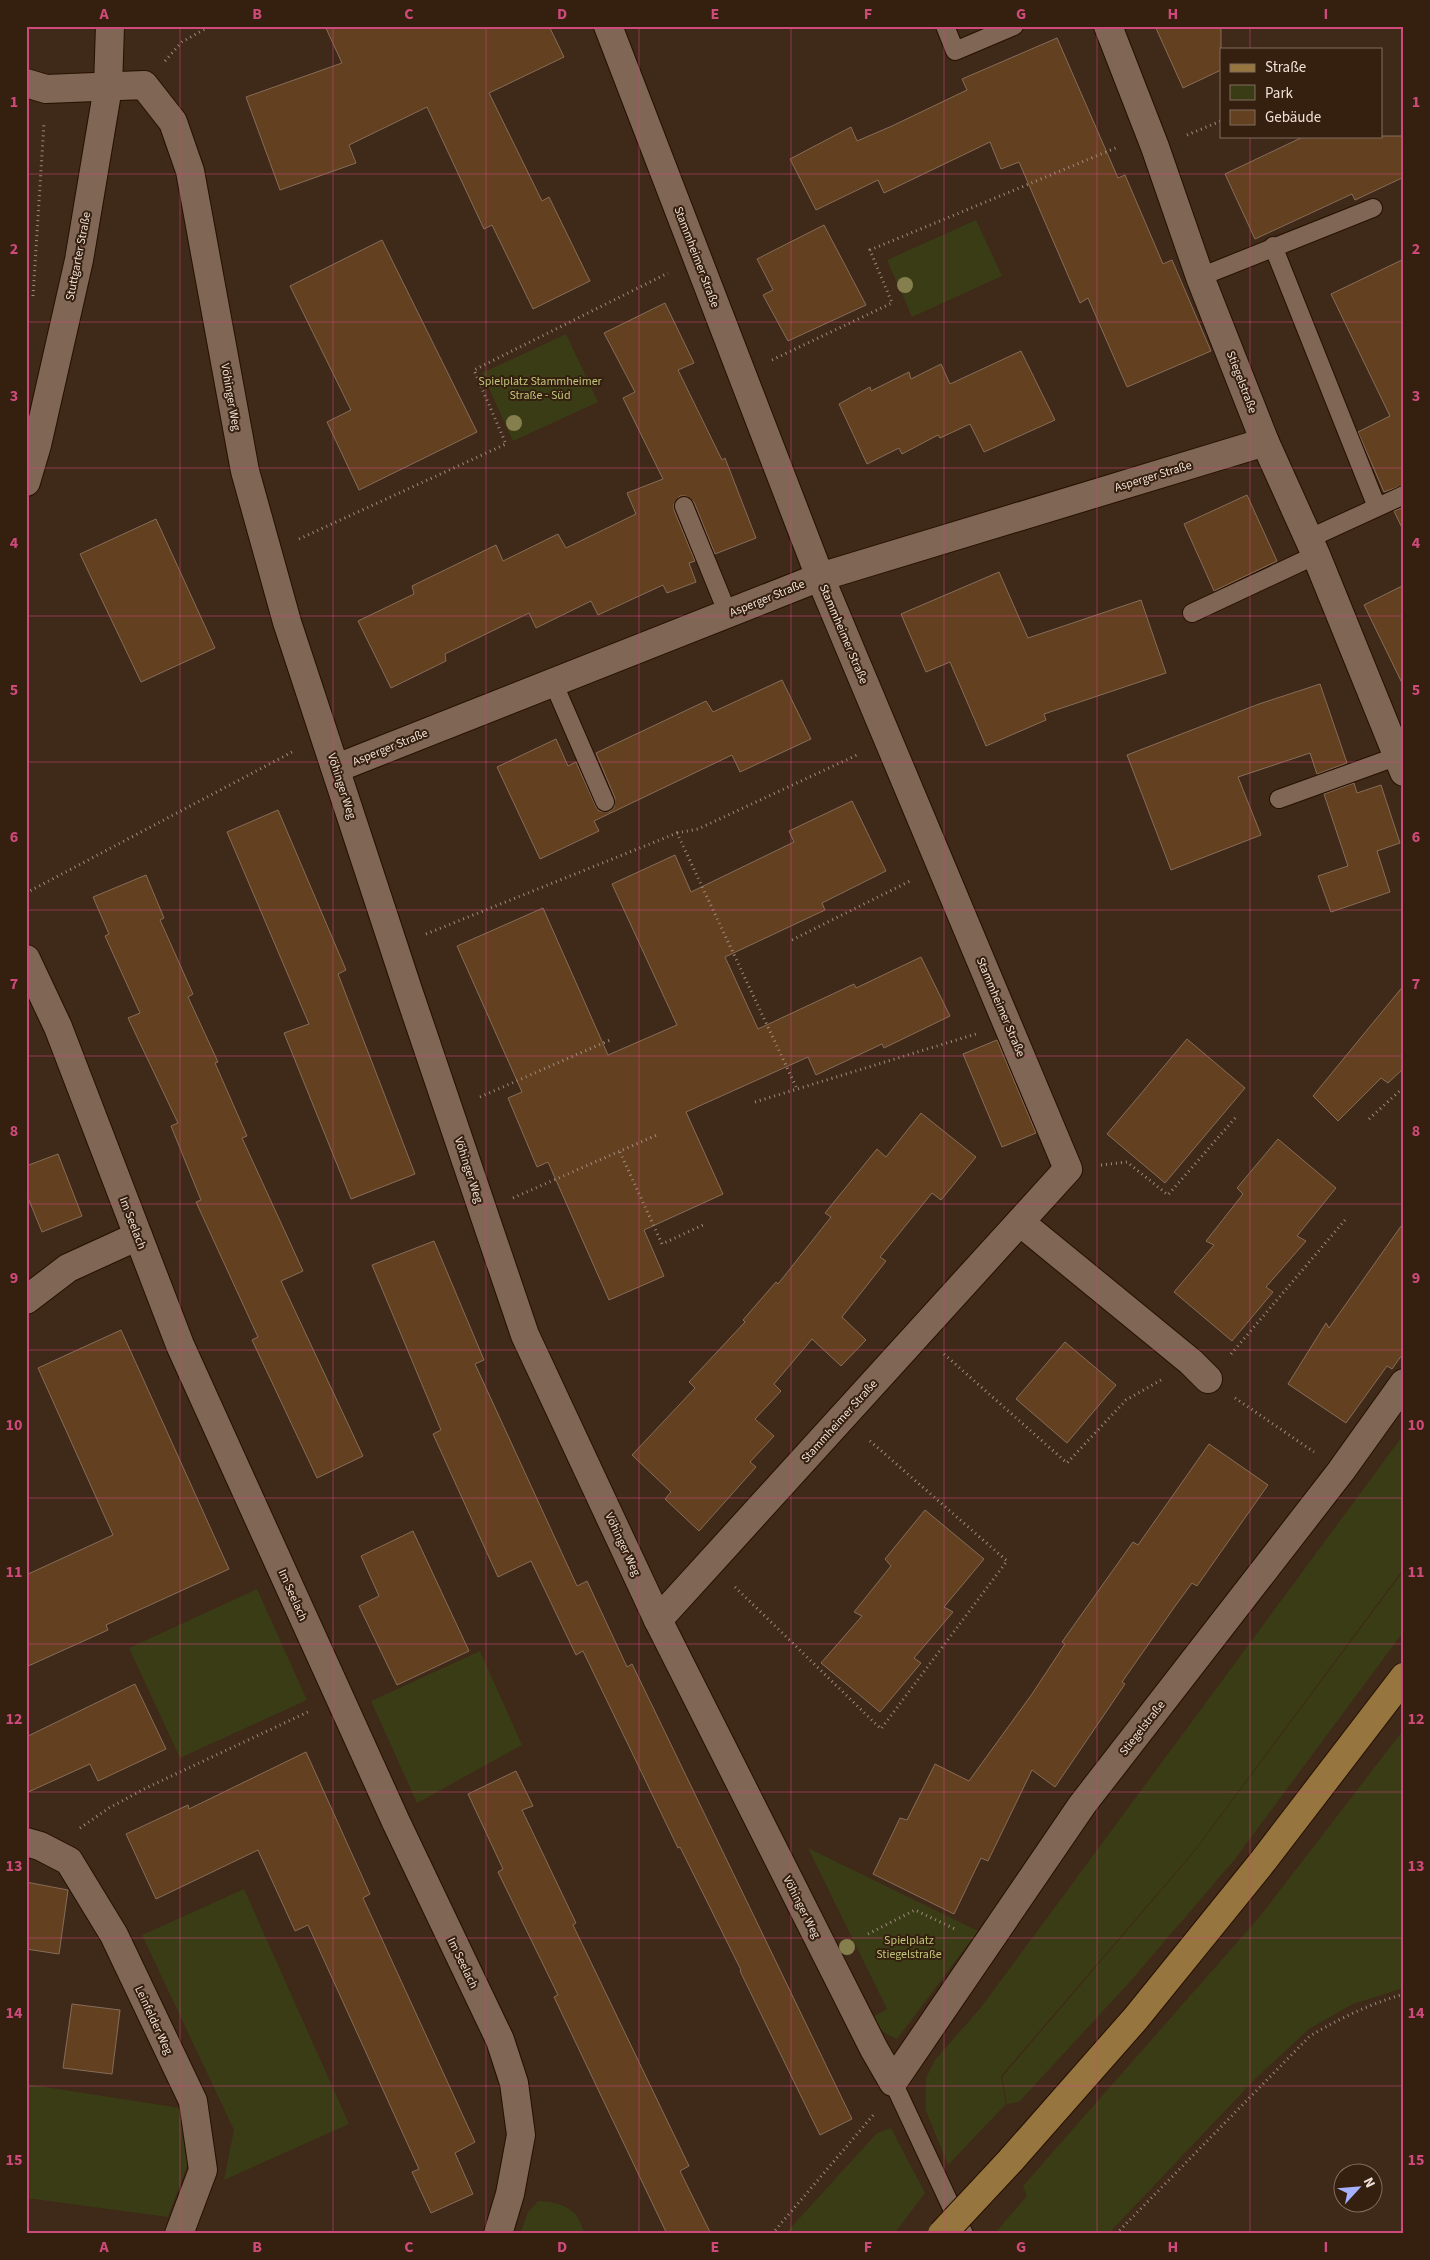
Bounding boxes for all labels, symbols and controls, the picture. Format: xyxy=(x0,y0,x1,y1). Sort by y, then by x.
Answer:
text: A xyxy=(98,3,109,25)
text: B xyxy=(252,3,262,25)
text: C xyxy=(404,3,414,25)
text: D xyxy=(557,3,567,25)
text: E xyxy=(711,3,719,25)
text: F xyxy=(864,3,872,25)
text: G xyxy=(1016,3,1026,25)
text: H xyxy=(1168,3,1178,25)
text: I xyxy=(1324,3,1328,25)
legend xyxy=(1220,48,1382,138)
text: Straße xyxy=(1265,57,1306,78)
text: Park xyxy=(1265,83,1294,104)
text: 1 xyxy=(10,91,18,113)
text: 1 xyxy=(1412,91,1420,113)
text: Gebäude xyxy=(1265,107,1321,128)
street label: Stammheimer Straße xyxy=(669,204,724,310)
street label: Stuttgarter Straße xyxy=(62,210,95,302)
text: 2 xyxy=(10,238,18,260)
text: 2 xyxy=(1412,238,1420,260)
street label: Stiegelstraße xyxy=(1222,349,1261,416)
street label: Vöhinger Weg xyxy=(216,362,245,432)
park label: Spielplatz Stammheimer Straße - Süd xyxy=(478,373,603,404)
text: 3 xyxy=(10,385,18,407)
text: 3 xyxy=(1412,385,1420,407)
street label: Asperger Straße xyxy=(1112,457,1194,496)
text: 4 xyxy=(10,532,19,554)
text: 4 xyxy=(1412,532,1421,554)
street label: Asperger Straße xyxy=(727,576,807,621)
street label: Stammheimer Straße xyxy=(815,582,872,687)
text: 5 xyxy=(10,679,18,701)
text: 5 xyxy=(1412,679,1420,701)
street label: Asperger Straße xyxy=(350,725,430,770)
street label: Vöhinger Weg xyxy=(323,751,360,821)
text: 6 xyxy=(10,826,18,848)
text: 6 xyxy=(1412,826,1420,848)
street label: Stammheimer Straße xyxy=(972,955,1029,1060)
text: 7 xyxy=(10,973,18,995)
text: 7 xyxy=(1412,973,1420,995)
text: 8 xyxy=(10,1120,18,1142)
text: 8 xyxy=(1412,1120,1420,1142)
street label: Vöhinger Weg xyxy=(450,1135,487,1205)
street label: Im Seelach xyxy=(115,1194,150,1252)
text: 9 xyxy=(10,1267,18,1289)
text: 9 xyxy=(1412,1267,1420,1289)
street label: Stammheimer Straße xyxy=(797,1376,881,1467)
text: 10 xyxy=(6,1414,22,1436)
text: 10 xyxy=(1408,1414,1424,1436)
street label: Vöhinger Weg xyxy=(600,1510,645,1579)
text: 11 xyxy=(6,1561,22,1583)
text: 11 xyxy=(1408,1561,1424,1583)
street label: Im Seelach xyxy=(274,1567,311,1624)
street label: Stiegelstraße xyxy=(1116,1697,1169,1759)
text: 12 xyxy=(6,1708,22,1730)
text: 12 xyxy=(1408,1708,1424,1730)
text: 13 xyxy=(6,1855,22,1877)
text: 13 xyxy=(1408,1855,1424,1877)
street label: Vöhinger Weg xyxy=(778,1873,825,1941)
park label: Spielplatz Stiegelstraße xyxy=(876,1932,942,1963)
street label: Im Seelach xyxy=(443,1935,482,1992)
street label: Leinfelder Weg xyxy=(130,1983,177,2057)
text: 14 xyxy=(6,2002,23,2024)
text: 14 xyxy=(1408,2002,1425,2024)
text: 15 xyxy=(6,2149,22,2171)
text: 15 xyxy=(1408,2149,1424,2171)
north arrow xyxy=(1332,2162,1382,2212)
text: N xyxy=(1358,2174,1380,2191)
text: A xyxy=(98,2236,109,2258)
text: B xyxy=(252,2236,262,2258)
text: C xyxy=(404,2236,414,2258)
text: D xyxy=(557,2236,567,2258)
text: E xyxy=(711,2236,719,2258)
text: F xyxy=(864,2236,872,2258)
text: G xyxy=(1016,2236,1026,2258)
text: H xyxy=(1168,2236,1178,2258)
text: I xyxy=(1324,2236,1328,2258)

